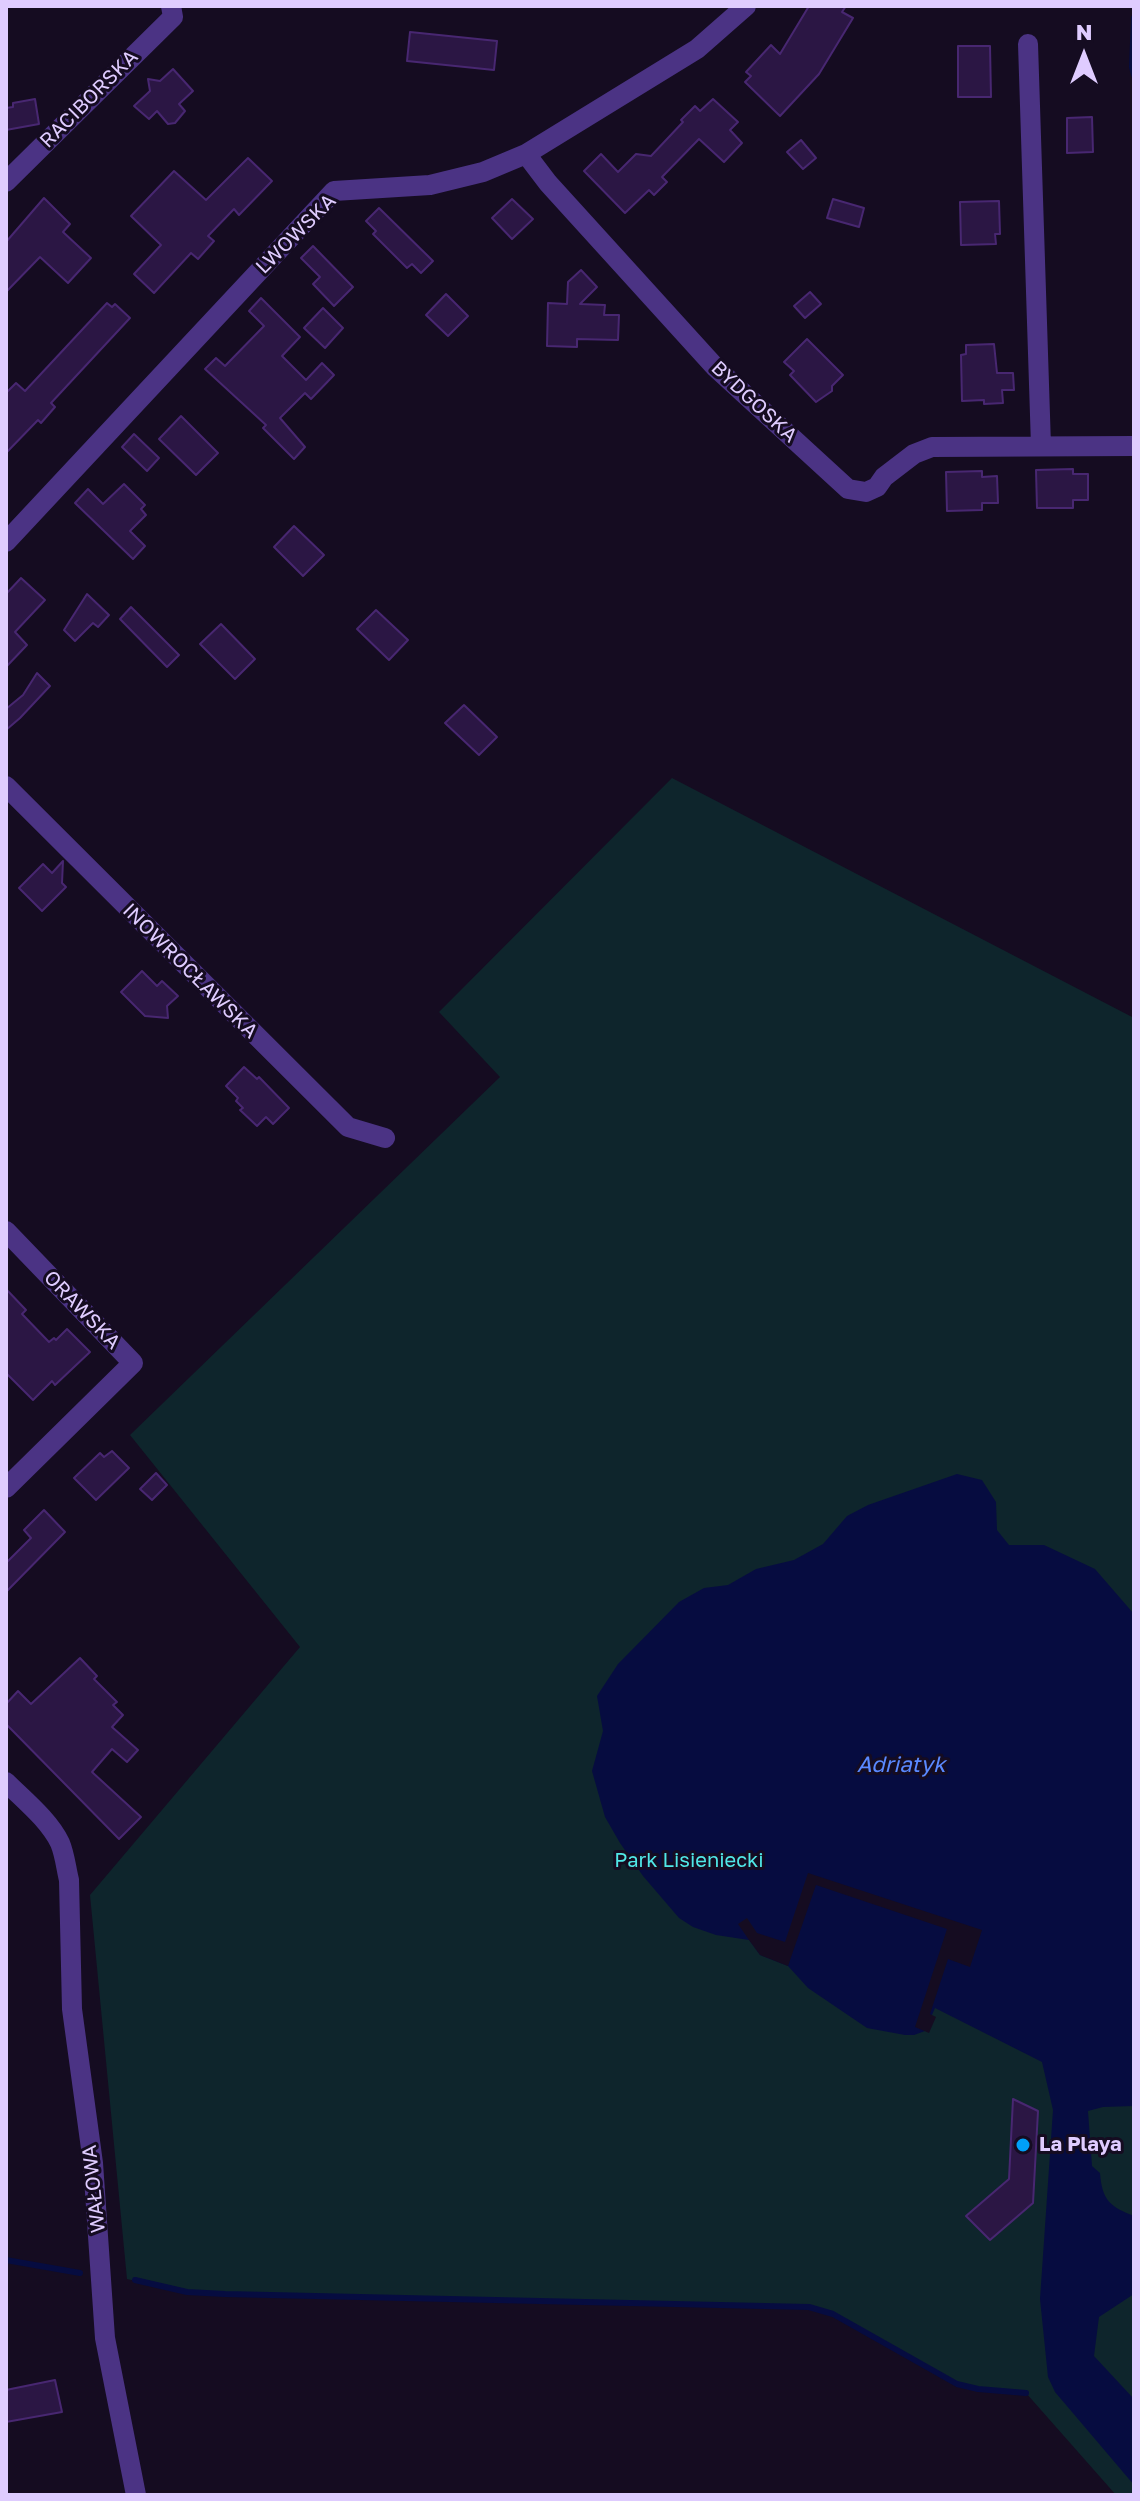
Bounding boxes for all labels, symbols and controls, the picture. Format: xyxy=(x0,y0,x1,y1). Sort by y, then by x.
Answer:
north arrow xyxy=(1044,16,1124,96)
text: N xyxy=(1076,18,1092,45)
street label: RACIBORSKA xyxy=(35,45,143,153)
street label: LWOWSKA xyxy=(251,189,341,279)
street label: BYDGOSKA xyxy=(706,356,802,448)
street label: INOWROCŁAWSKA xyxy=(117,898,263,1044)
street label: ORAWSKA xyxy=(39,1266,125,1354)
water label: Adriatyk xyxy=(857,1752,945,1778)
park label: Park Lisieniecki xyxy=(614,1849,764,1873)
place label: La Playa xyxy=(1039,2133,1121,2157)
marker: La Playa xyxy=(1014,2136,1032,2154)
street label: WAŁOWA xyxy=(77,2144,111,2234)

